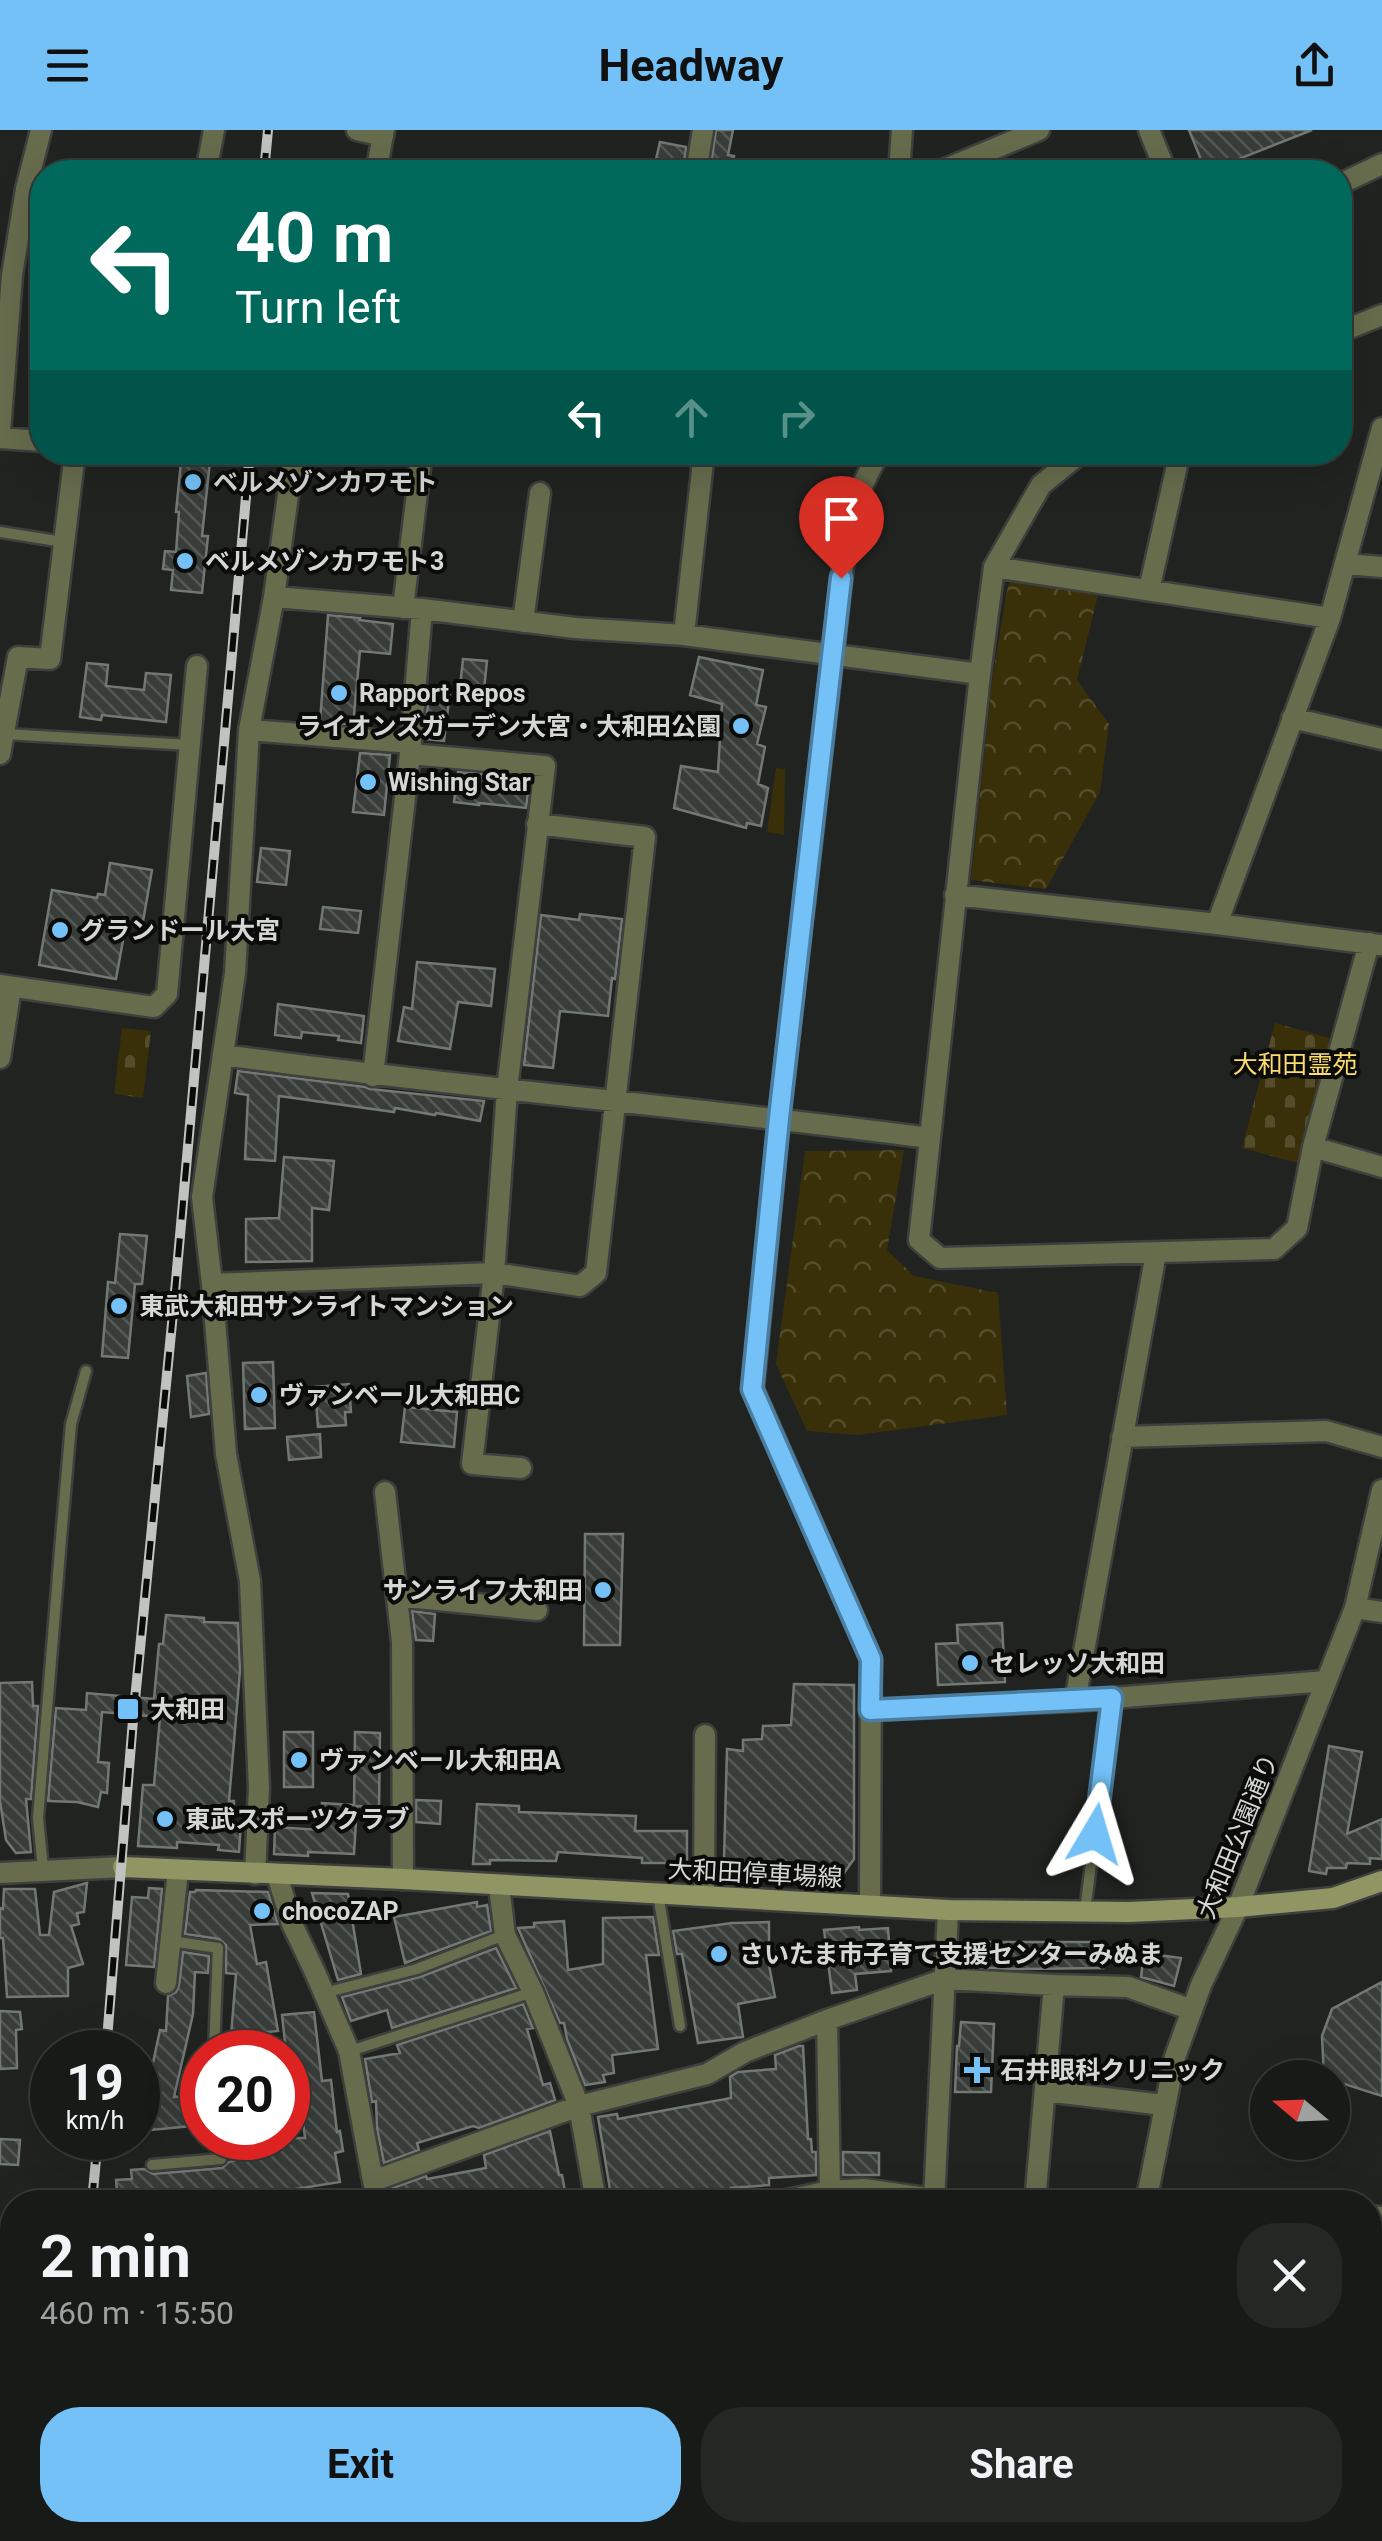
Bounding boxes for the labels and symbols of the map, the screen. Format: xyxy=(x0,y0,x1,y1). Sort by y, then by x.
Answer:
place label: ベルメゾンカワモト xyxy=(213,468,438,497)
marker: ベルメゾンカワモト xyxy=(182,471,204,493)
pin xyxy=(799,476,884,579)
place label: ベルメゾンカワモト3 xyxy=(205,547,444,576)
marker: ベルメゾンカワモト3 xyxy=(174,550,196,572)
place label: Rapport Repos xyxy=(359,679,526,708)
marker: Rapport Repos xyxy=(328,682,350,704)
place label: ライオンズガーデン大宮・大和田公園 xyxy=(296,712,721,741)
marker: ライオンズガーデン大宮・大和田公園 xyxy=(730,715,752,737)
place label: Wishing Star xyxy=(388,768,531,797)
marker: Wishing Star xyxy=(357,771,379,793)
place label: グランドール大宮 xyxy=(80,916,280,945)
marker: グランドール大宮 xyxy=(49,919,71,941)
park label: 大和田霊苑 xyxy=(1232,1050,1358,1079)
place label: 東武大和田サンライトマンション xyxy=(139,1292,514,1321)
marker: 東武大和田サンライトマンション xyxy=(108,1295,130,1317)
place label: ヴァンベール大和田C xyxy=(279,1381,520,1410)
marker: ヴァンベール大和田C xyxy=(248,1384,270,1406)
place label: サンライフ大和田 xyxy=(383,1576,583,1605)
marker: サンライフ大和田 xyxy=(592,1579,614,1601)
place label: セレッソ大和田 xyxy=(990,1649,1165,1678)
marker: セレッソ大和田 xyxy=(959,1652,981,1674)
place label: 大和田 xyxy=(150,1695,225,1724)
marker: 大和田 xyxy=(115,1696,141,1722)
place label: ヴァンベール大和田A xyxy=(319,1746,561,1775)
marker: ヴァンベール大和田A xyxy=(288,1749,310,1771)
street label: 大和田公園通り xyxy=(1191,1750,1284,1923)
position arrow xyxy=(1043,1782,1147,1886)
place label: 東武スポーツクラブ xyxy=(185,1805,410,1834)
marker: 東武スポーツクラブ xyxy=(154,1808,176,1830)
street label: 大和田停車場線 xyxy=(667,1854,843,1893)
place label: chocoZAP xyxy=(282,1897,399,1926)
marker: chocoZAP xyxy=(251,1900,273,1922)
place label: さいたま市子育て支援センターみぬま xyxy=(739,1940,1163,1969)
marker: さいたま市子育て支援センターみぬま xyxy=(708,1943,730,1965)
speed limit sign: 20 xyxy=(180,2030,310,2160)
place label: 石井眼科クリニック xyxy=(1000,2056,1225,2085)
marker: 石井眼科クリニック xyxy=(964,2057,990,2083)
north arrow xyxy=(1250,2060,1350,2160)

